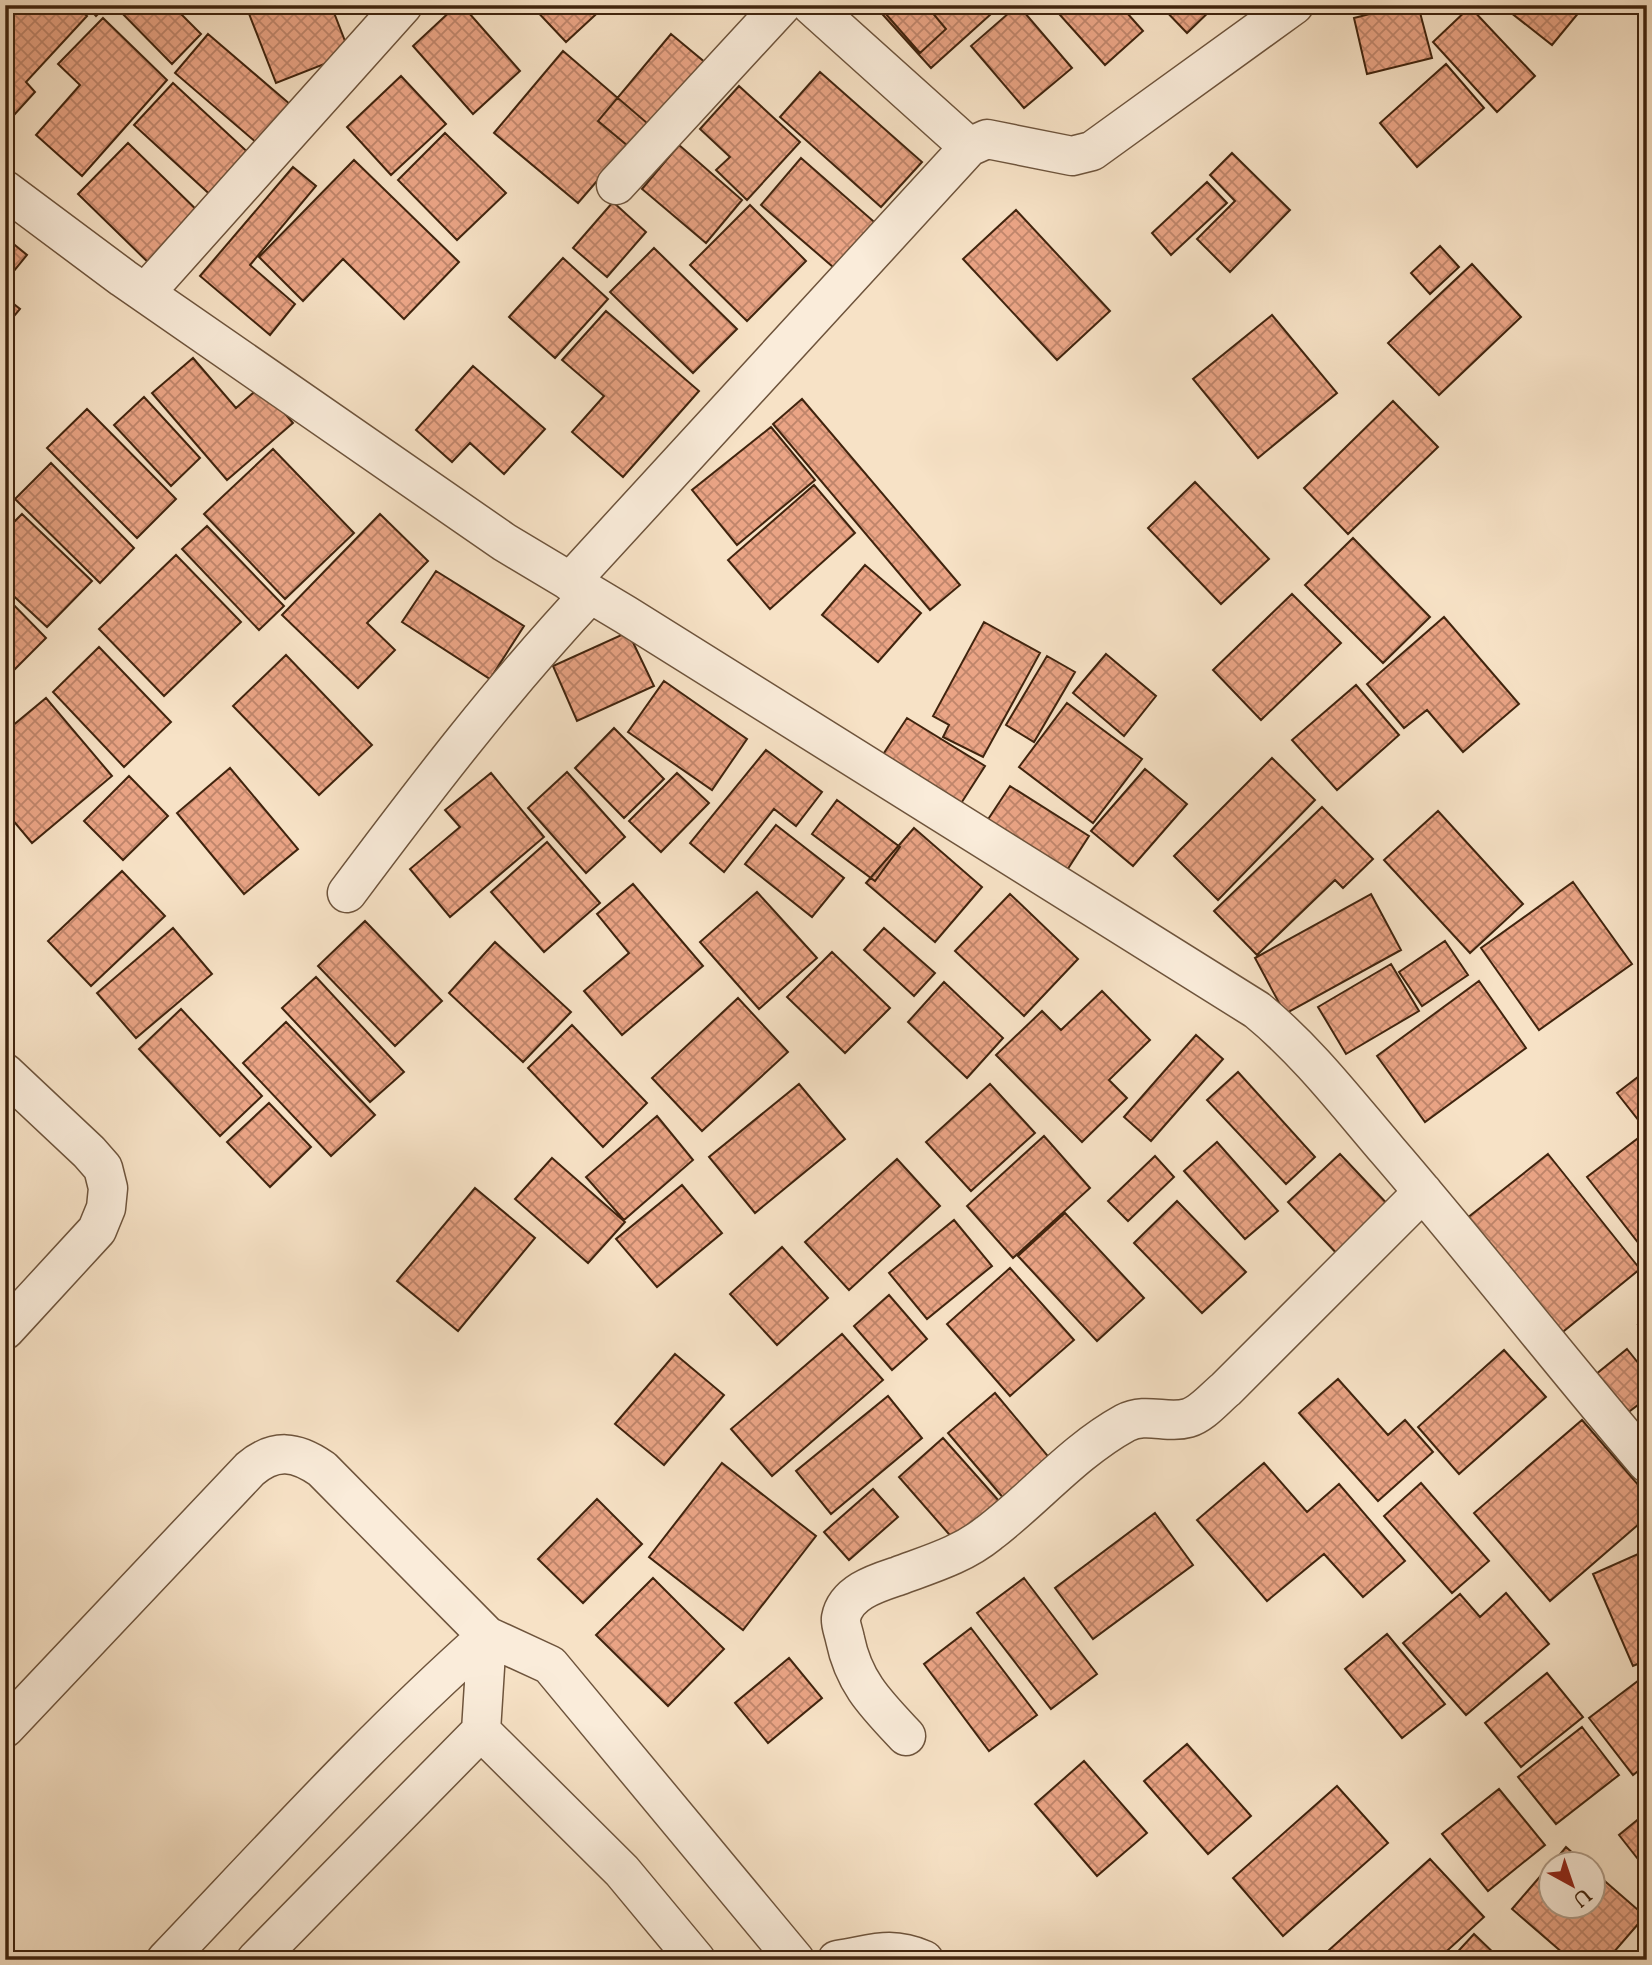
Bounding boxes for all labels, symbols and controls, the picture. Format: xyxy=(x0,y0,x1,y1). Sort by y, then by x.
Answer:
north arrow xyxy=(1536,1850,1606,1920)
text: U xyxy=(1566,1881,1596,1912)

